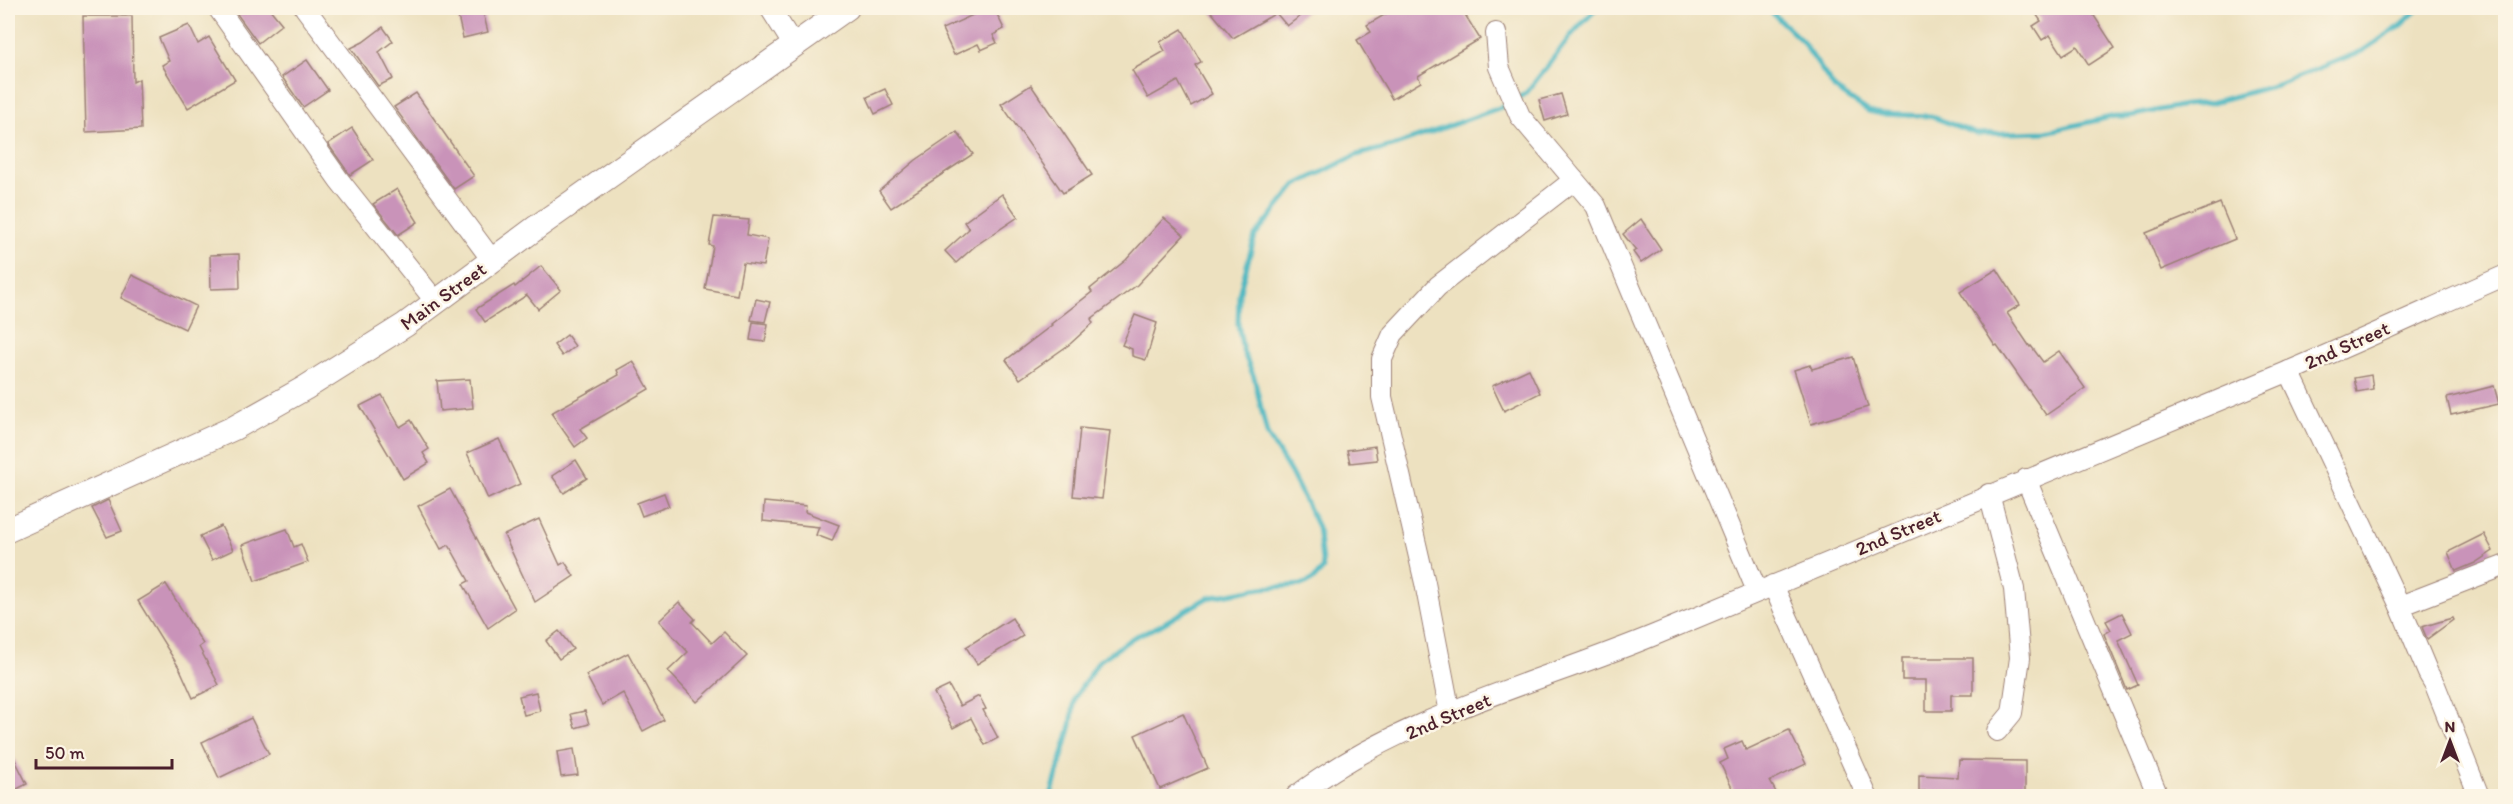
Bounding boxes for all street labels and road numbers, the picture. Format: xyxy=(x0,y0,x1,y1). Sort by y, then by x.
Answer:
street label: Main Street xyxy=(395,257,491,335)
street label: 2nd Street xyxy=(2301,315,2394,374)
street label: 2nd Street xyxy=(1852,503,1945,561)
street label: 2nd Street xyxy=(1402,687,1495,745)

